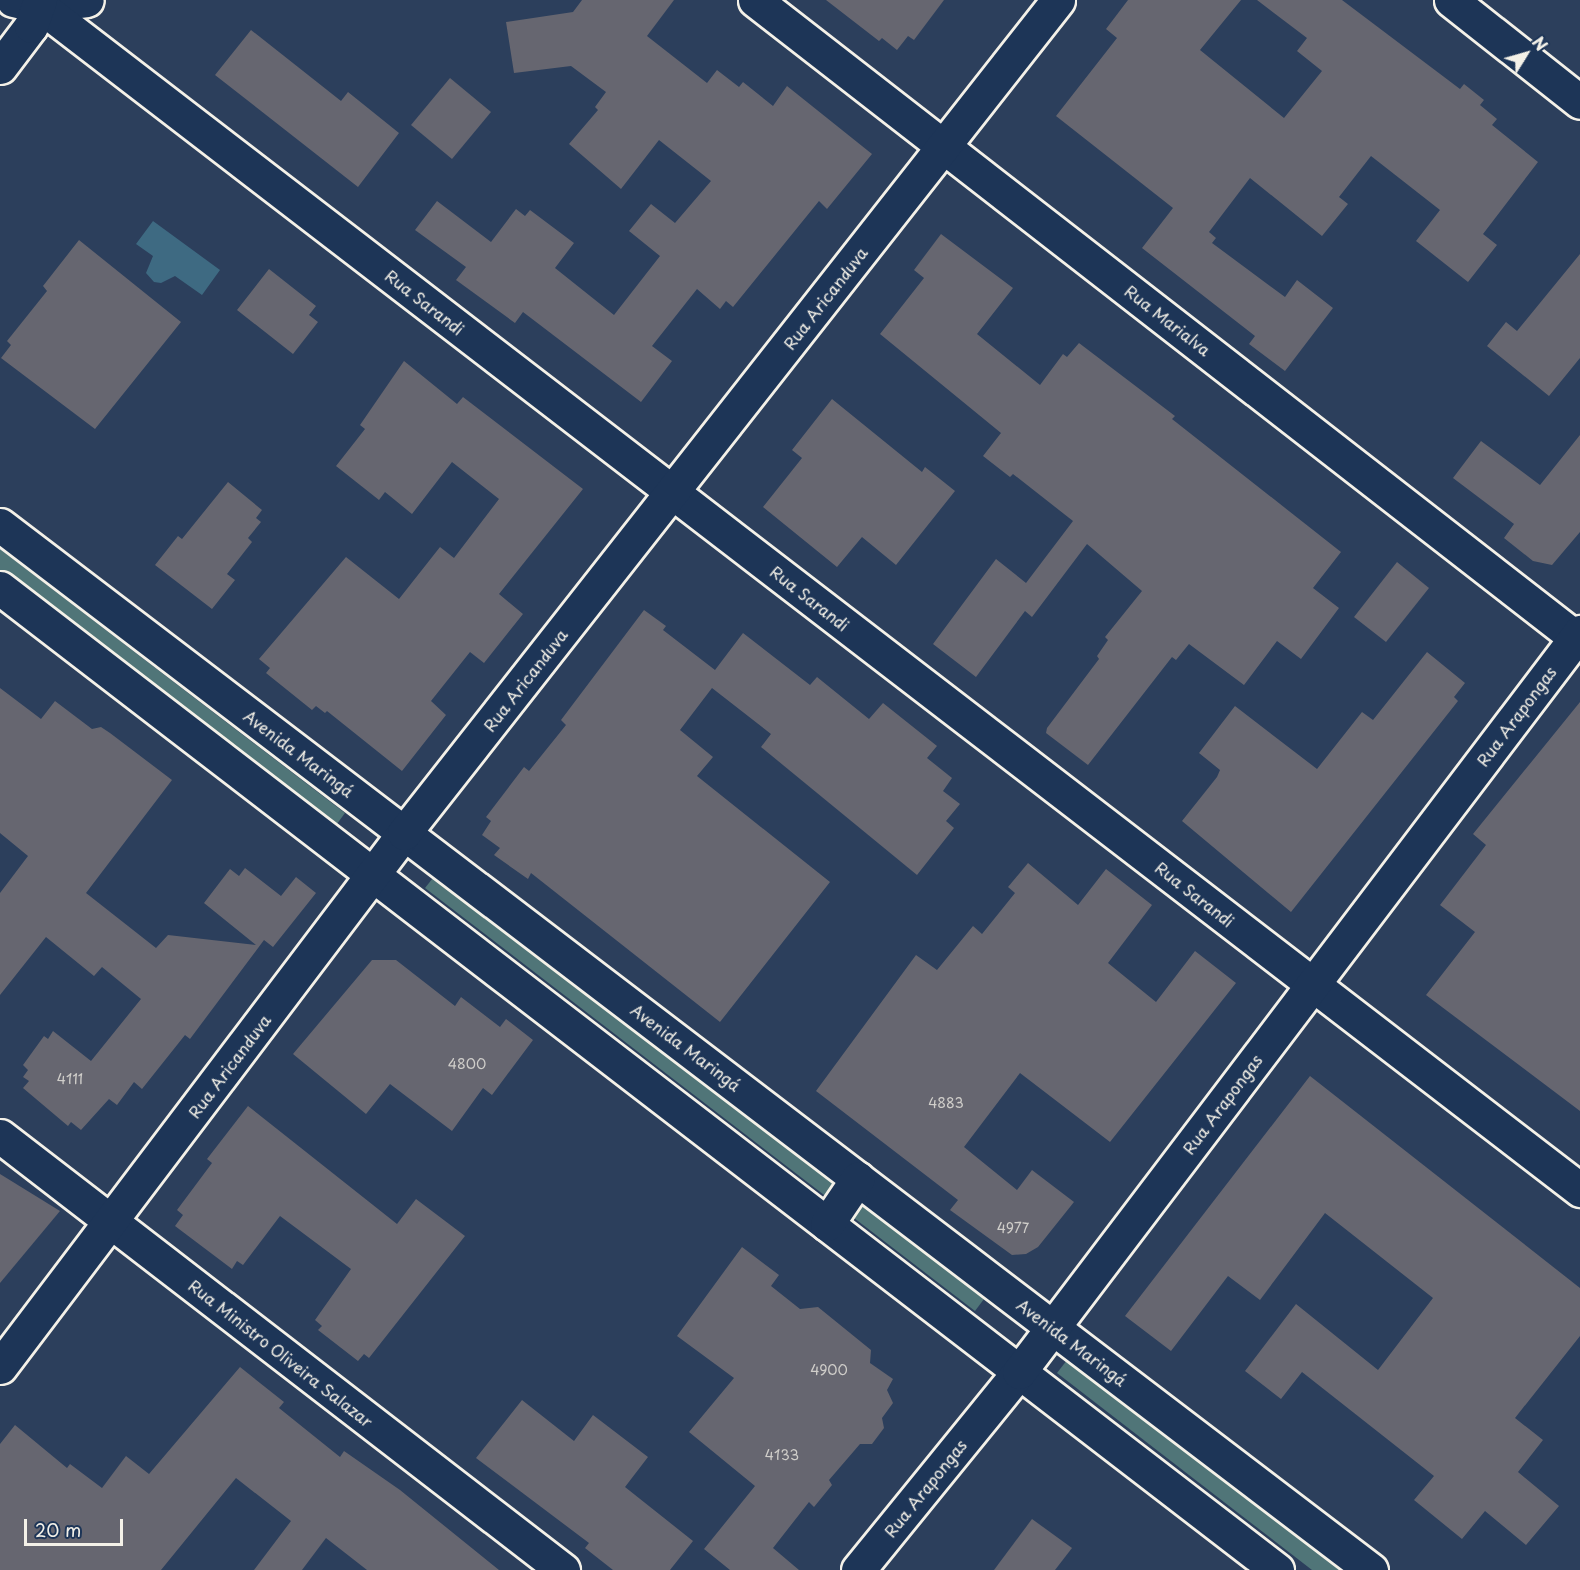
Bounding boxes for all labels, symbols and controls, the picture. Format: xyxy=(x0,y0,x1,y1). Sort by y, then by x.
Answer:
north arrow xyxy=(1496,24,1556,84)
text: N xyxy=(1527,31,1554,55)
street label: Rua Aricanduva xyxy=(779,243,871,353)
street label: Rua Sarandi xyxy=(382,265,468,339)
street label: Rua Marialva xyxy=(1121,280,1215,360)
street label: Rua Sarandi xyxy=(767,561,853,635)
street label: Rua Aricanduva xyxy=(479,625,571,735)
street label: Rua Arapongas xyxy=(1472,662,1560,770)
street label: Avenida Maringá xyxy=(241,706,357,800)
street label: Rua Sarandi xyxy=(1152,857,1238,931)
street label: Avenida Maringá xyxy=(628,1000,744,1094)
street label: Rua Aricanduva xyxy=(184,1010,274,1122)
street label: Rua Arapongas xyxy=(1178,1050,1266,1158)
house number: 4800 xyxy=(448,1056,486,1072)
house number: 4111 xyxy=(57,1071,83,1087)
house number: 4883 xyxy=(928,1095,964,1111)
house number: 4977 xyxy=(997,1220,1029,1236)
street label: Rua Ministro Oliveira Salazar xyxy=(185,1275,377,1431)
street label: Avenida Maringá xyxy=(1014,1295,1130,1389)
house number: 4900 xyxy=(810,1362,848,1378)
street label: Rua Arapongas xyxy=(880,1435,970,1541)
house number: 4133 xyxy=(765,1447,799,1463)
scale bar xyxy=(27,1507,126,1545)
text: 20 m xyxy=(35,1516,81,1543)

